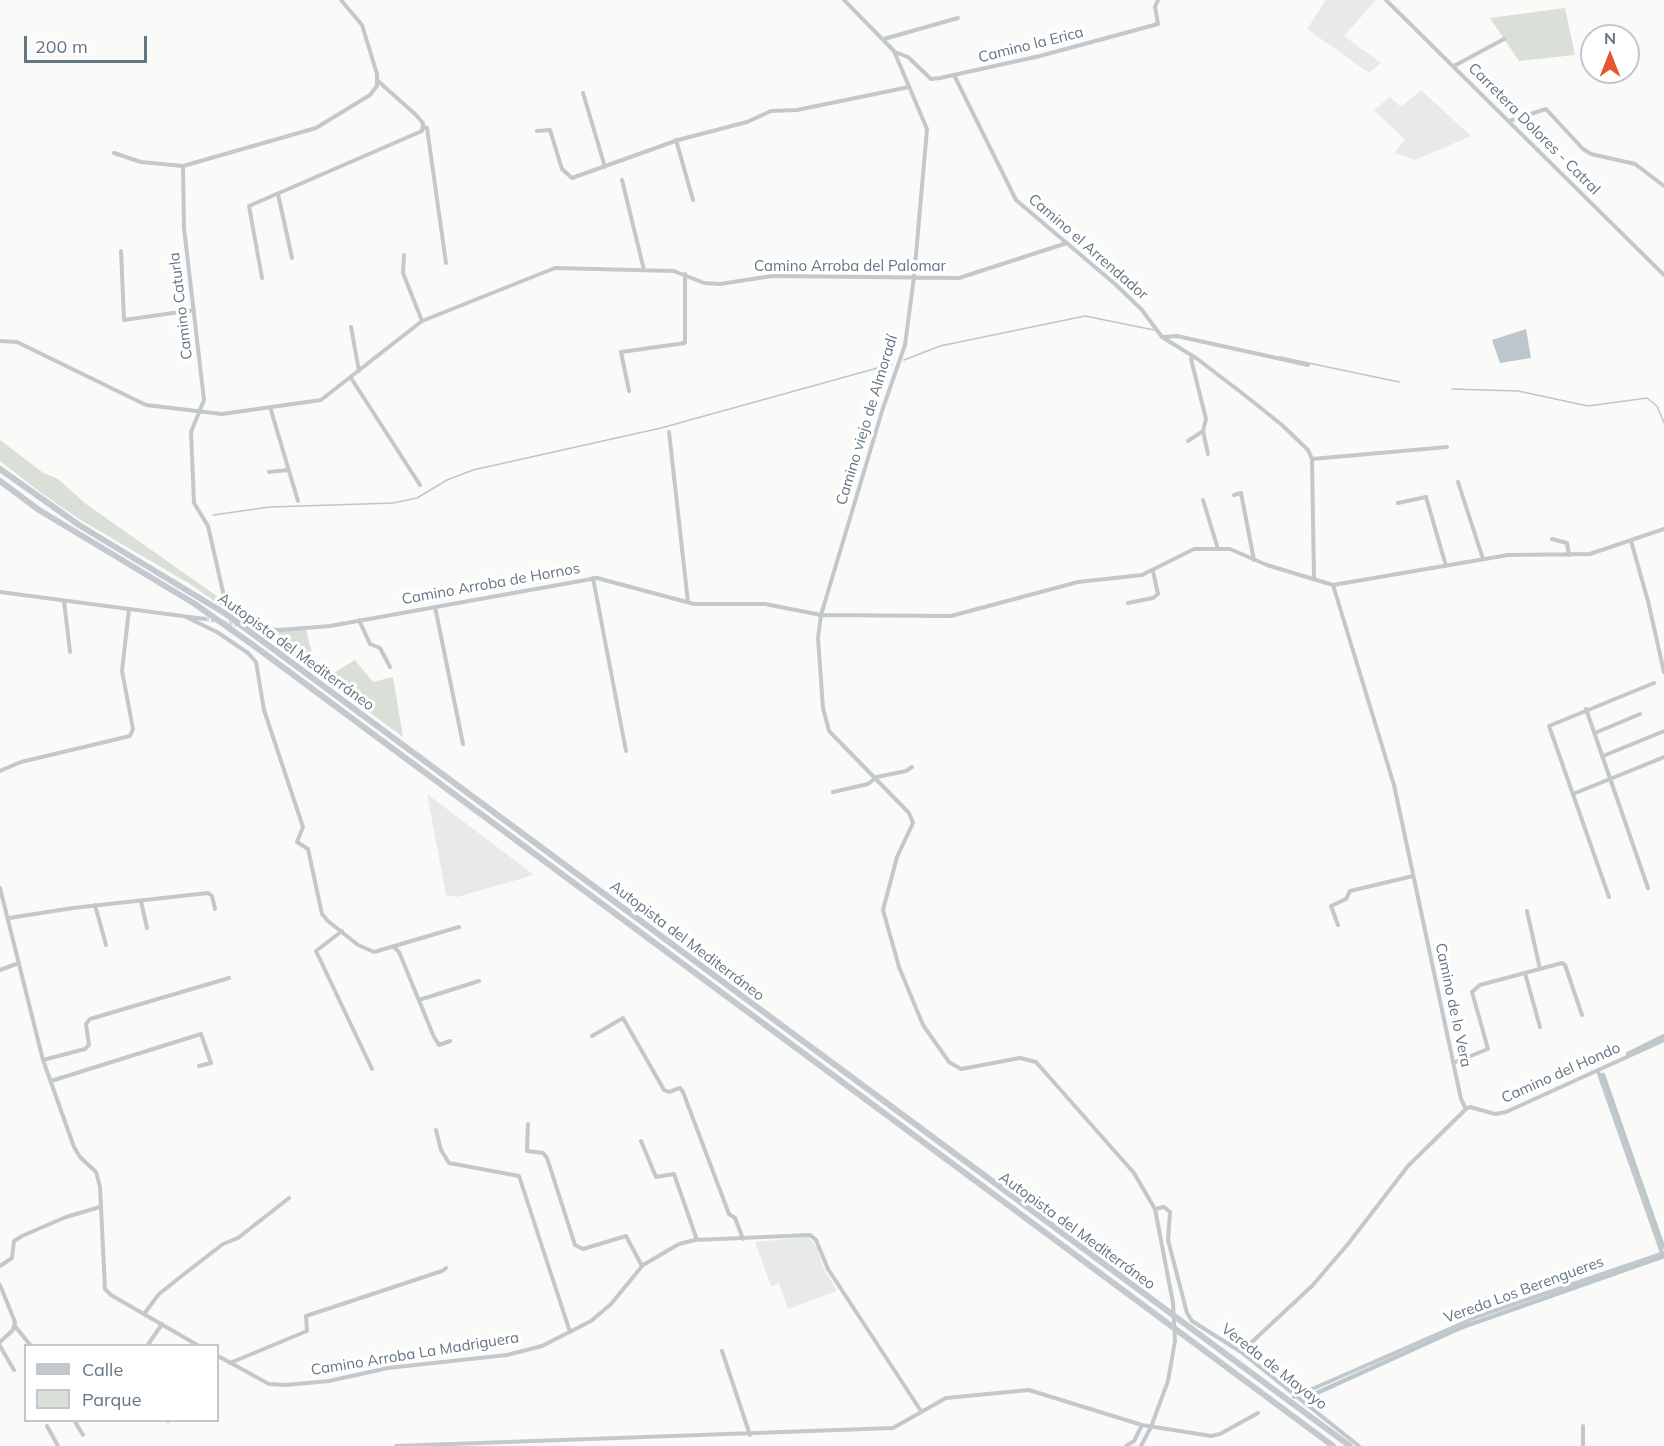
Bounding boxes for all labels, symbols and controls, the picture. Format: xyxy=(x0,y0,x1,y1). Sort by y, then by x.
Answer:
street label: Camino la Erica xyxy=(977,23,1085,67)
scale bar xyxy=(27,24,150,62)
north arrow xyxy=(1580,24,1640,84)
text: N xyxy=(1604,28,1616,48)
text: 200 m xyxy=(35,35,88,58)
street label: Carretera Dolores - Catral xyxy=(1464,59,1604,199)
street label: Camino el Arrendador xyxy=(1025,190,1151,304)
street label: Camino Caturla xyxy=(165,251,197,361)
street label: Camino Arroba del Palomar xyxy=(754,257,946,275)
street label: Camino viejo de Almoradí xyxy=(833,333,901,507)
street label: Camino Arroba de Hornos xyxy=(400,559,582,609)
street label: Autopista del Mediterráneo xyxy=(214,589,378,715)
street label: Autopista del Mediterráneo xyxy=(606,877,768,1005)
street label: Camino de lo Vera xyxy=(1431,941,1475,1069)
street label: Camino del Hondo xyxy=(1499,1039,1623,1107)
street label: Autopista del Mediterráneo xyxy=(995,1168,1159,1294)
street label: Vereda Los Berengueres xyxy=(1442,1253,1606,1327)
street label: Vereda de Mayayo xyxy=(1218,1320,1330,1414)
street label: Camino Arroba La Madriguera xyxy=(310,1329,520,1379)
legend xyxy=(24,1344,219,1422)
text: Calle xyxy=(82,1358,123,1381)
text: Parque xyxy=(82,1388,141,1411)

